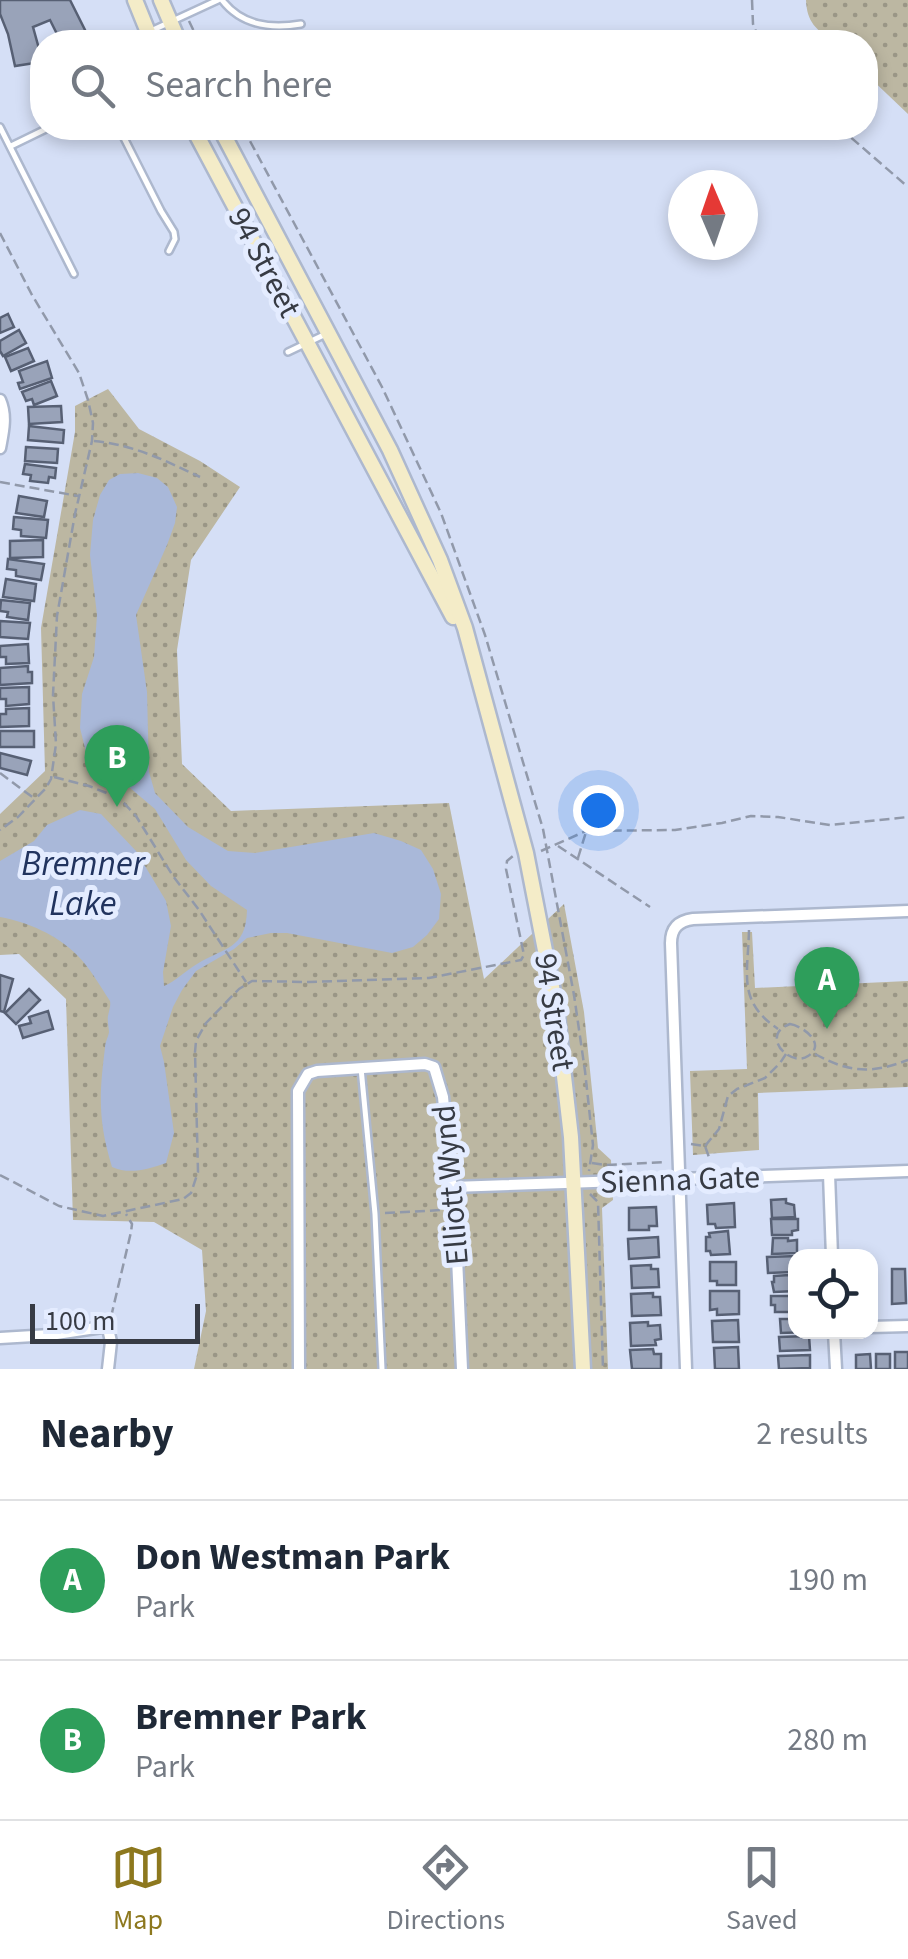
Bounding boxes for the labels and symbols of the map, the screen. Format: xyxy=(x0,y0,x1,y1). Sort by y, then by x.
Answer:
north arrow xyxy=(668,170,758,260)
street label: 94 Street xyxy=(216,199,312,326)
pin: B xyxy=(84,724,150,807)
your location xyxy=(573,785,624,836)
water label: Bremner Lake xyxy=(21,839,147,929)
pin: A xyxy=(794,946,860,1029)
street label: 94 Street xyxy=(522,950,586,1074)
street label: Elliott Wynd xyxy=(421,1103,481,1267)
street label: Sienna Gate xyxy=(599,1154,761,1206)
scale bar xyxy=(30,1299,200,1344)

